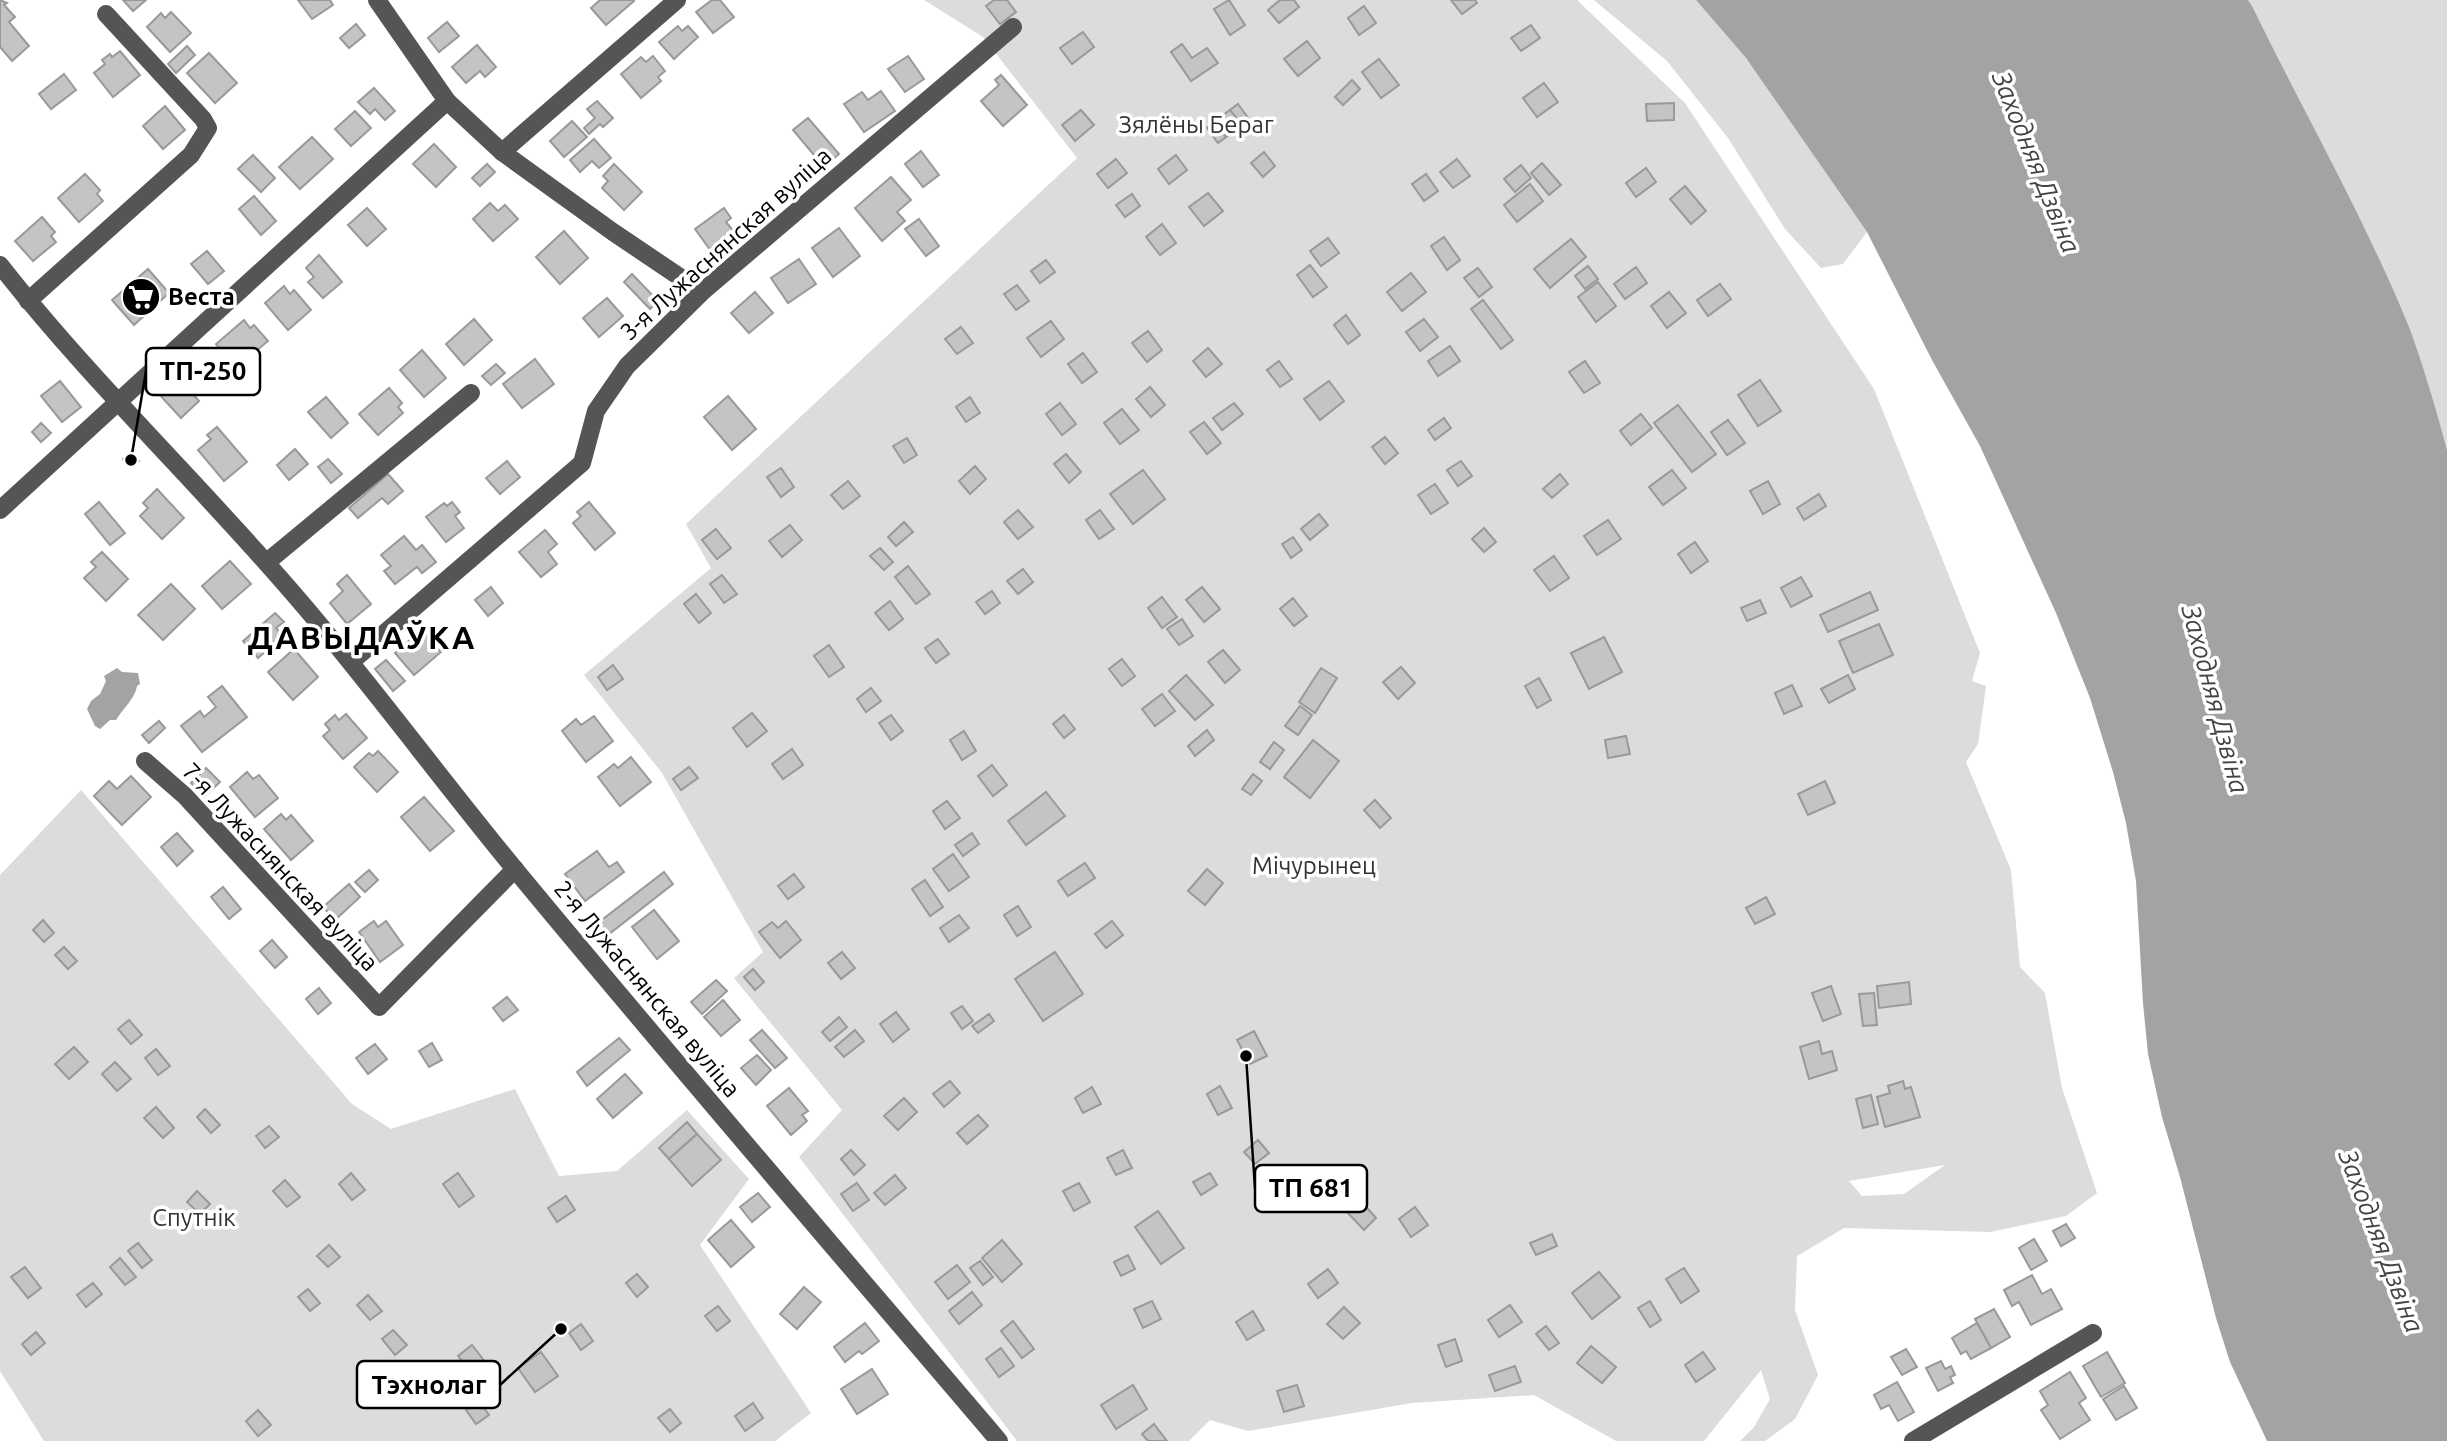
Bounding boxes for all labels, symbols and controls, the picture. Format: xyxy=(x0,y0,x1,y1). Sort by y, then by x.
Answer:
water label: Заходняя Дзвіна xyxy=(1986,66,2086,257)
park label: Зялёны Бераг xyxy=(1118,111,1274,138)
street label: 3-я Лужаснянская вуліца xyxy=(615,142,837,345)
supermarket icon: Веста xyxy=(120,276,162,318)
place label: Веста xyxy=(168,283,235,310)
callout: ТП-250 xyxy=(146,348,260,395)
text: ТП-250 xyxy=(160,356,246,385)
water label: Заходняя Дзвіна xyxy=(2176,601,2255,796)
district label: ДАВЫДАЎКА xyxy=(247,619,477,655)
street label: 7-я Лужаснянская вуліца xyxy=(177,757,384,976)
park label: Мічурынец xyxy=(1252,852,1376,879)
street label: 2-я Лужаснянская вуліца xyxy=(549,875,746,1102)
water label: Заходняя Дзвіна xyxy=(2333,1144,2430,1336)
callout: ТП 681 xyxy=(1255,1165,1367,1212)
text: ТП 681 xyxy=(1269,1173,1353,1202)
park label: Спутнік xyxy=(152,1204,236,1231)
callout: Тэхнолаг xyxy=(357,1361,500,1408)
text: Тэхнолаг xyxy=(372,1370,487,1399)

